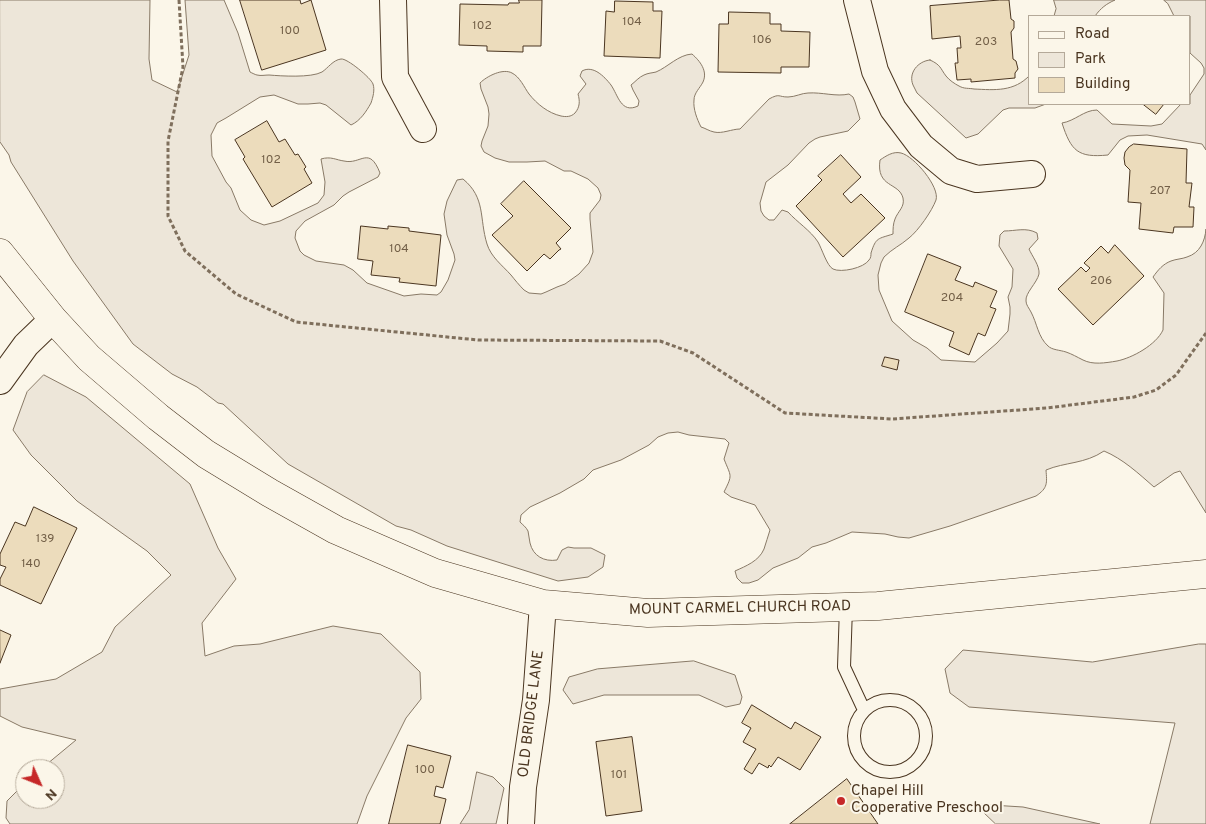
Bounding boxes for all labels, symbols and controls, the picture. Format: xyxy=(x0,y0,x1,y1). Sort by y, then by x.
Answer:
legend xyxy=(1028,15,1191,105)
house number: 104 xyxy=(622,16,642,30)
house number: 102 xyxy=(472,20,492,34)
house number: 100 xyxy=(280,25,300,39)
text: Road xyxy=(1075,25,1110,44)
house number: 106 xyxy=(752,34,772,48)
house number: 203 xyxy=(975,36,997,50)
text: Park xyxy=(1075,50,1106,69)
text: Building xyxy=(1075,75,1130,94)
house number: 102 xyxy=(261,154,281,168)
house number: 207 xyxy=(1150,185,1170,199)
house number: 104 xyxy=(389,243,409,257)
house number: 206 xyxy=(1090,275,1112,289)
house number: 204 xyxy=(941,292,963,306)
house number: 139 xyxy=(36,533,54,547)
house number: 140 xyxy=(21,558,41,572)
street label: MOUNT CARMEL CHURCH ROAD xyxy=(629,598,851,620)
street label: OLD BRIDGE LANE xyxy=(515,649,549,779)
north arrow xyxy=(15,759,65,809)
house number: 100 xyxy=(415,764,435,778)
house number: 101 xyxy=(611,769,627,783)
place label: Chapel Hill Cooperative Preschool xyxy=(851,783,1003,818)
text: N xyxy=(41,785,60,804)
marker: Chapel Hill Cooperative Preschool xyxy=(835,795,847,807)

